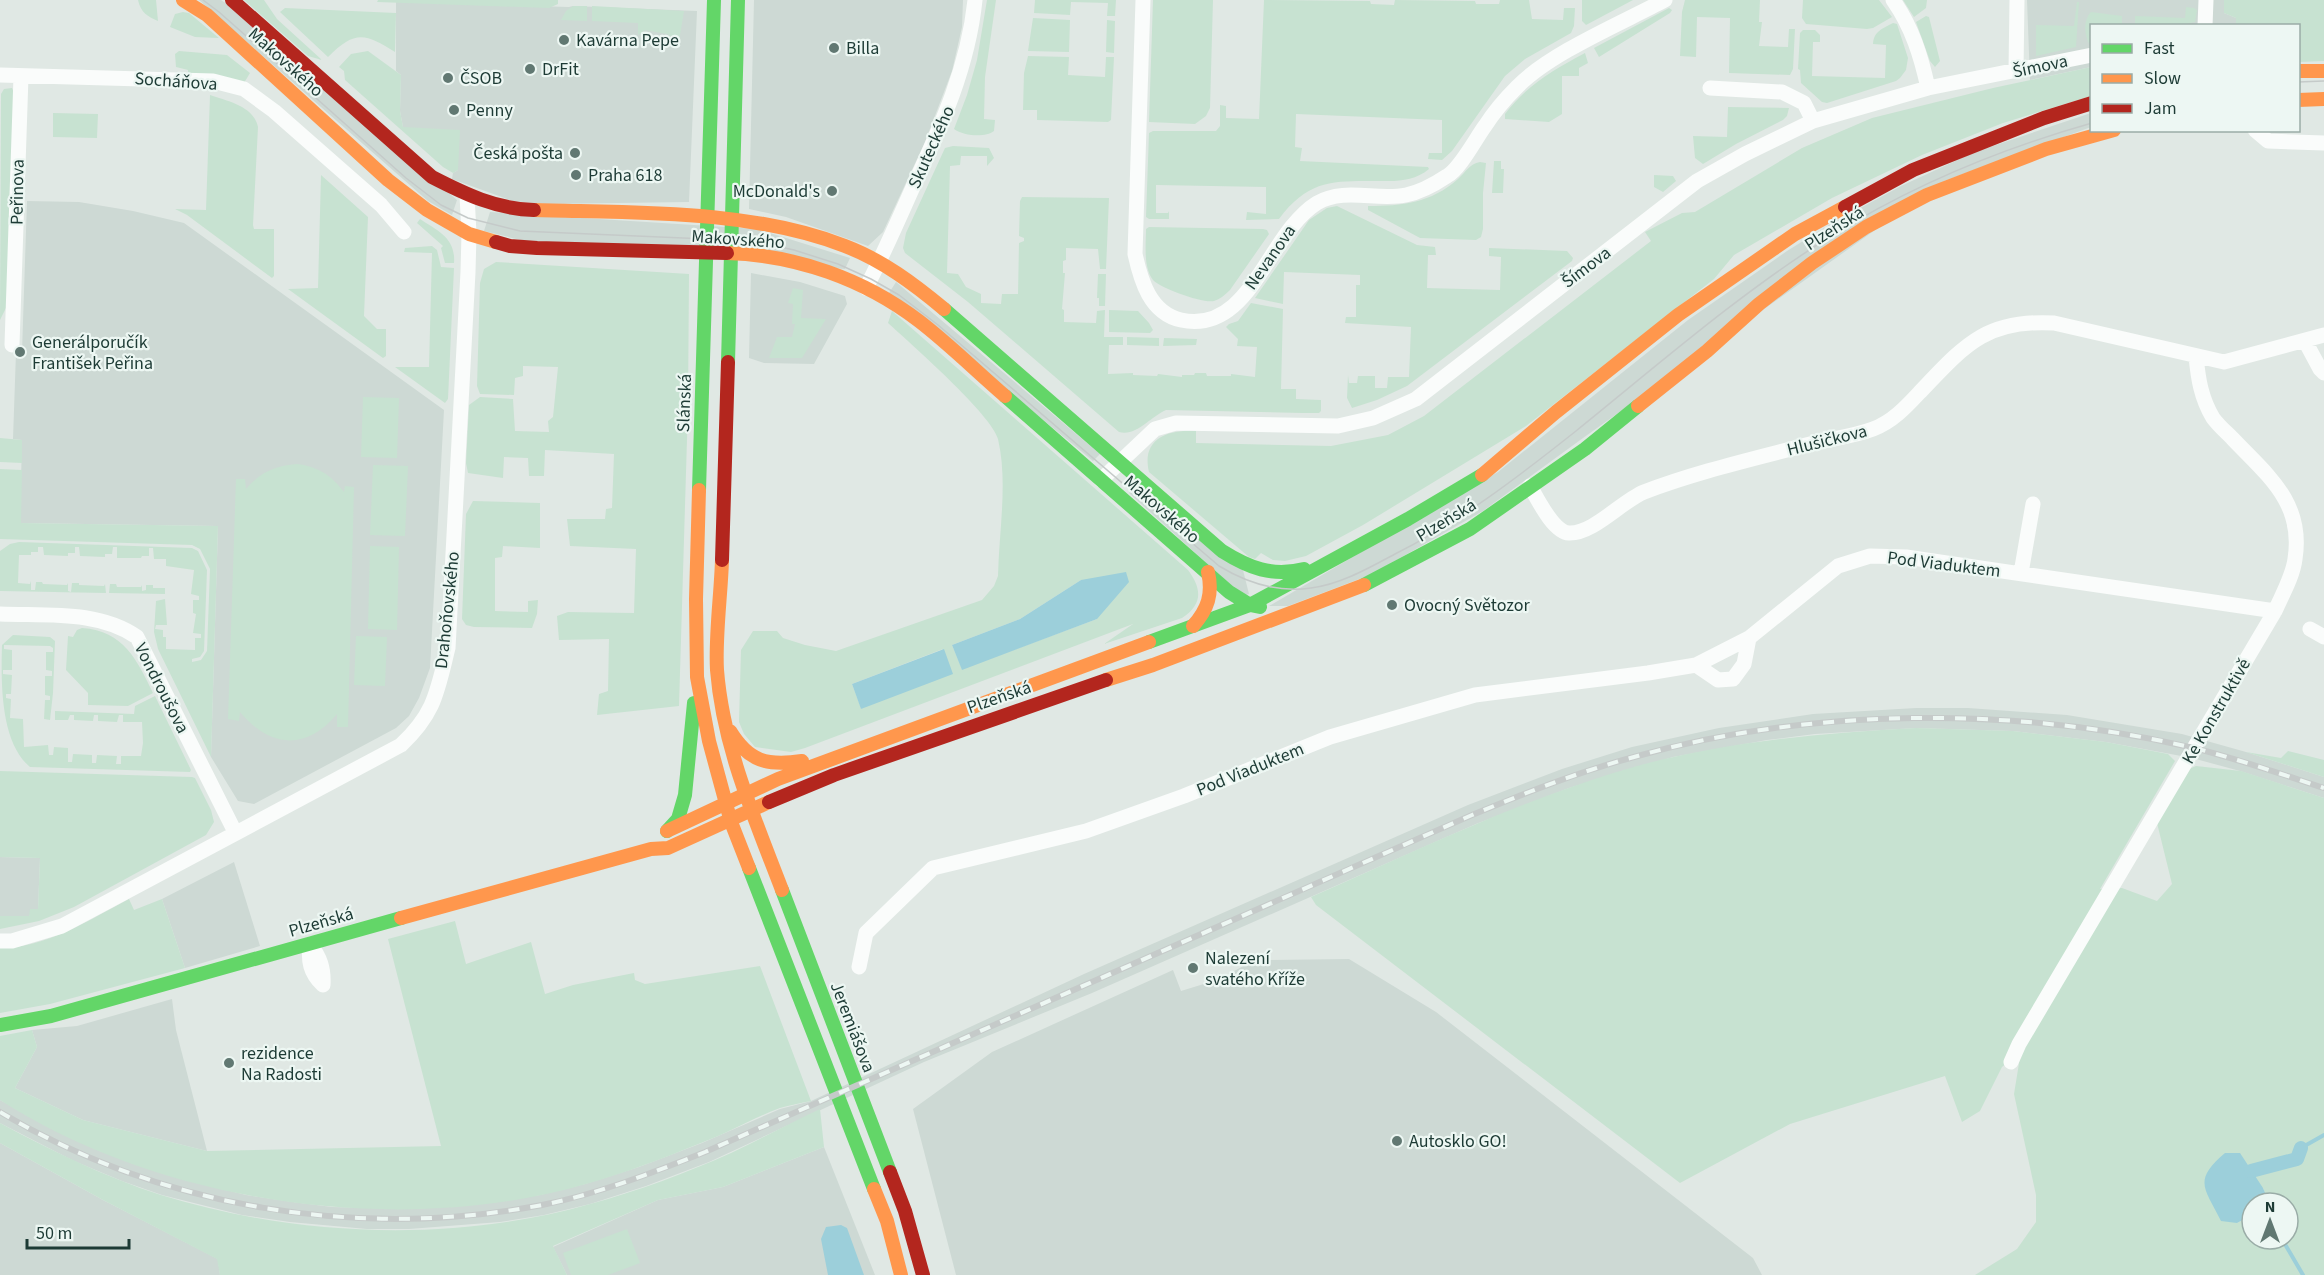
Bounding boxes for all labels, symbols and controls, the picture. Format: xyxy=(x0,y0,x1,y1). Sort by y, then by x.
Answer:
street label: Makovského xyxy=(243,22,329,103)
legend xyxy=(2090,24,2300,132)
place label: Kavárna Pepe xyxy=(576,28,679,53)
marker: Kavárna Pepe xyxy=(557,33,571,47)
place label: Billa xyxy=(846,36,879,61)
text: Fast xyxy=(2144,36,2175,61)
marker: Billa xyxy=(827,41,841,55)
street label: Šímova xyxy=(2010,48,2070,85)
place label: DrFit xyxy=(542,57,579,82)
marker: DrFit xyxy=(523,62,537,76)
street label: Socháňova xyxy=(134,66,218,97)
place label: ČSOB xyxy=(460,66,502,91)
text: Slow xyxy=(2144,66,2181,91)
marker: ČSOB xyxy=(441,71,455,85)
text: Jam xyxy=(2144,96,2177,121)
place label: Penny xyxy=(466,98,513,123)
street label: Skuteckého xyxy=(902,102,961,193)
marker: Penny xyxy=(447,103,461,117)
place label: Česká pošta xyxy=(473,141,563,166)
marker: Česká pošta xyxy=(568,146,582,160)
street label: Peřinova xyxy=(4,159,31,225)
place label: Praha 618 xyxy=(588,163,662,188)
marker: Praha 618 xyxy=(569,168,583,182)
place label: McDonald's xyxy=(733,179,820,204)
marker: McDonald's xyxy=(825,184,839,198)
street label: Plzeňská xyxy=(1800,200,1869,257)
street label: Nevanova xyxy=(1239,220,1302,295)
street label: Makovského xyxy=(690,224,785,255)
street label: Šímova xyxy=(1557,241,1616,294)
place label: Generálporučík František Peřina xyxy=(32,330,153,376)
marker: Generálporučík František Peřina xyxy=(13,345,27,359)
street label: Slánská xyxy=(671,373,698,433)
street label: Hlušičkova xyxy=(1784,418,1870,462)
street label: Makovského xyxy=(1118,469,1205,549)
street label: Plzeňská xyxy=(1411,493,1481,548)
street label: Pod Viaduktem xyxy=(1886,545,2002,584)
street label: Drahoňovského xyxy=(429,550,466,670)
place label: Ovocný Světozor xyxy=(1404,593,1531,618)
marker: Ovocný Světozor xyxy=(1385,598,1399,612)
street label: Vondroušova xyxy=(128,639,195,738)
street label: Ke Konstruktivě xyxy=(2176,654,2257,769)
street label: Plzeňská xyxy=(964,675,1035,720)
street label: Pod Viaduktem xyxy=(1193,737,1308,802)
street label: Plzeňská xyxy=(286,901,356,944)
place label: Nalezení svatého Kříže xyxy=(1205,946,1305,992)
marker: Nalezení svatého Kříže xyxy=(1186,961,1200,975)
street label: Jeremiášova xyxy=(824,978,881,1076)
place label: rezidence Na Radosti xyxy=(241,1041,322,1087)
marker: rezidence Na Radosti xyxy=(222,1056,236,1070)
place label: Autosklo GO! xyxy=(1409,1129,1507,1154)
marker: Autosklo GO! xyxy=(1390,1134,1404,1148)
north arrow xyxy=(2240,1191,2300,1251)
text: N xyxy=(2265,1196,2275,1218)
scale bar xyxy=(27,1212,129,1250)
text: 50 m xyxy=(36,1221,72,1246)

